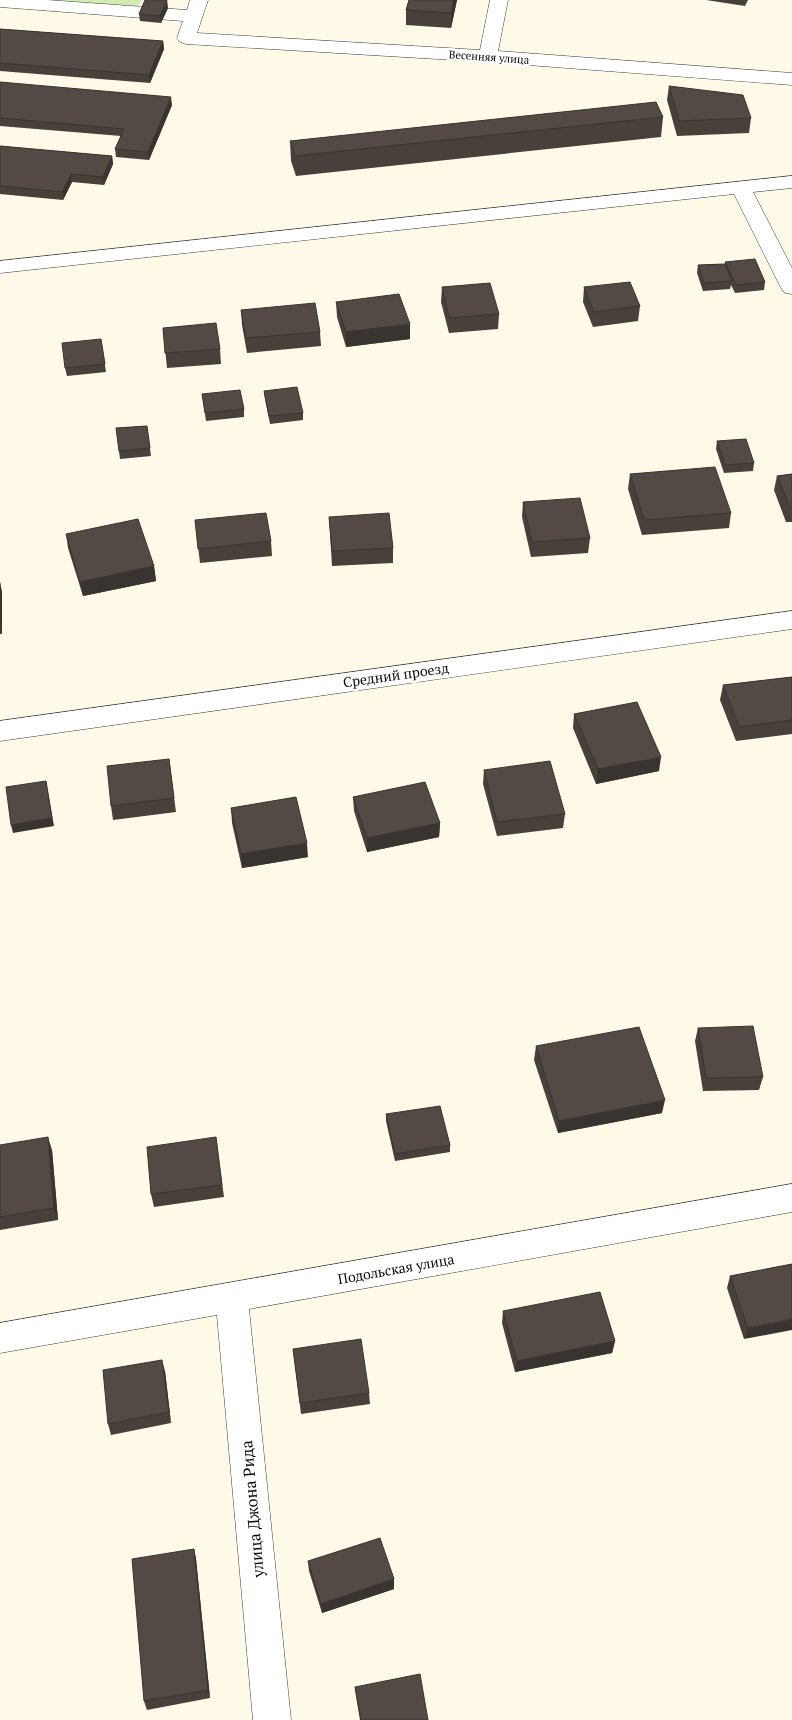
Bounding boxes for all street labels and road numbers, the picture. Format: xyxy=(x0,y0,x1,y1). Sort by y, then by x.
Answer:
street label: Весенняя улица xyxy=(448,47,530,67)
street label: Средний проезд xyxy=(342,658,450,691)
street label: Подольская улица xyxy=(336,1249,456,1288)
street label: улица Джона Рида xyxy=(235,1440,269,1579)

